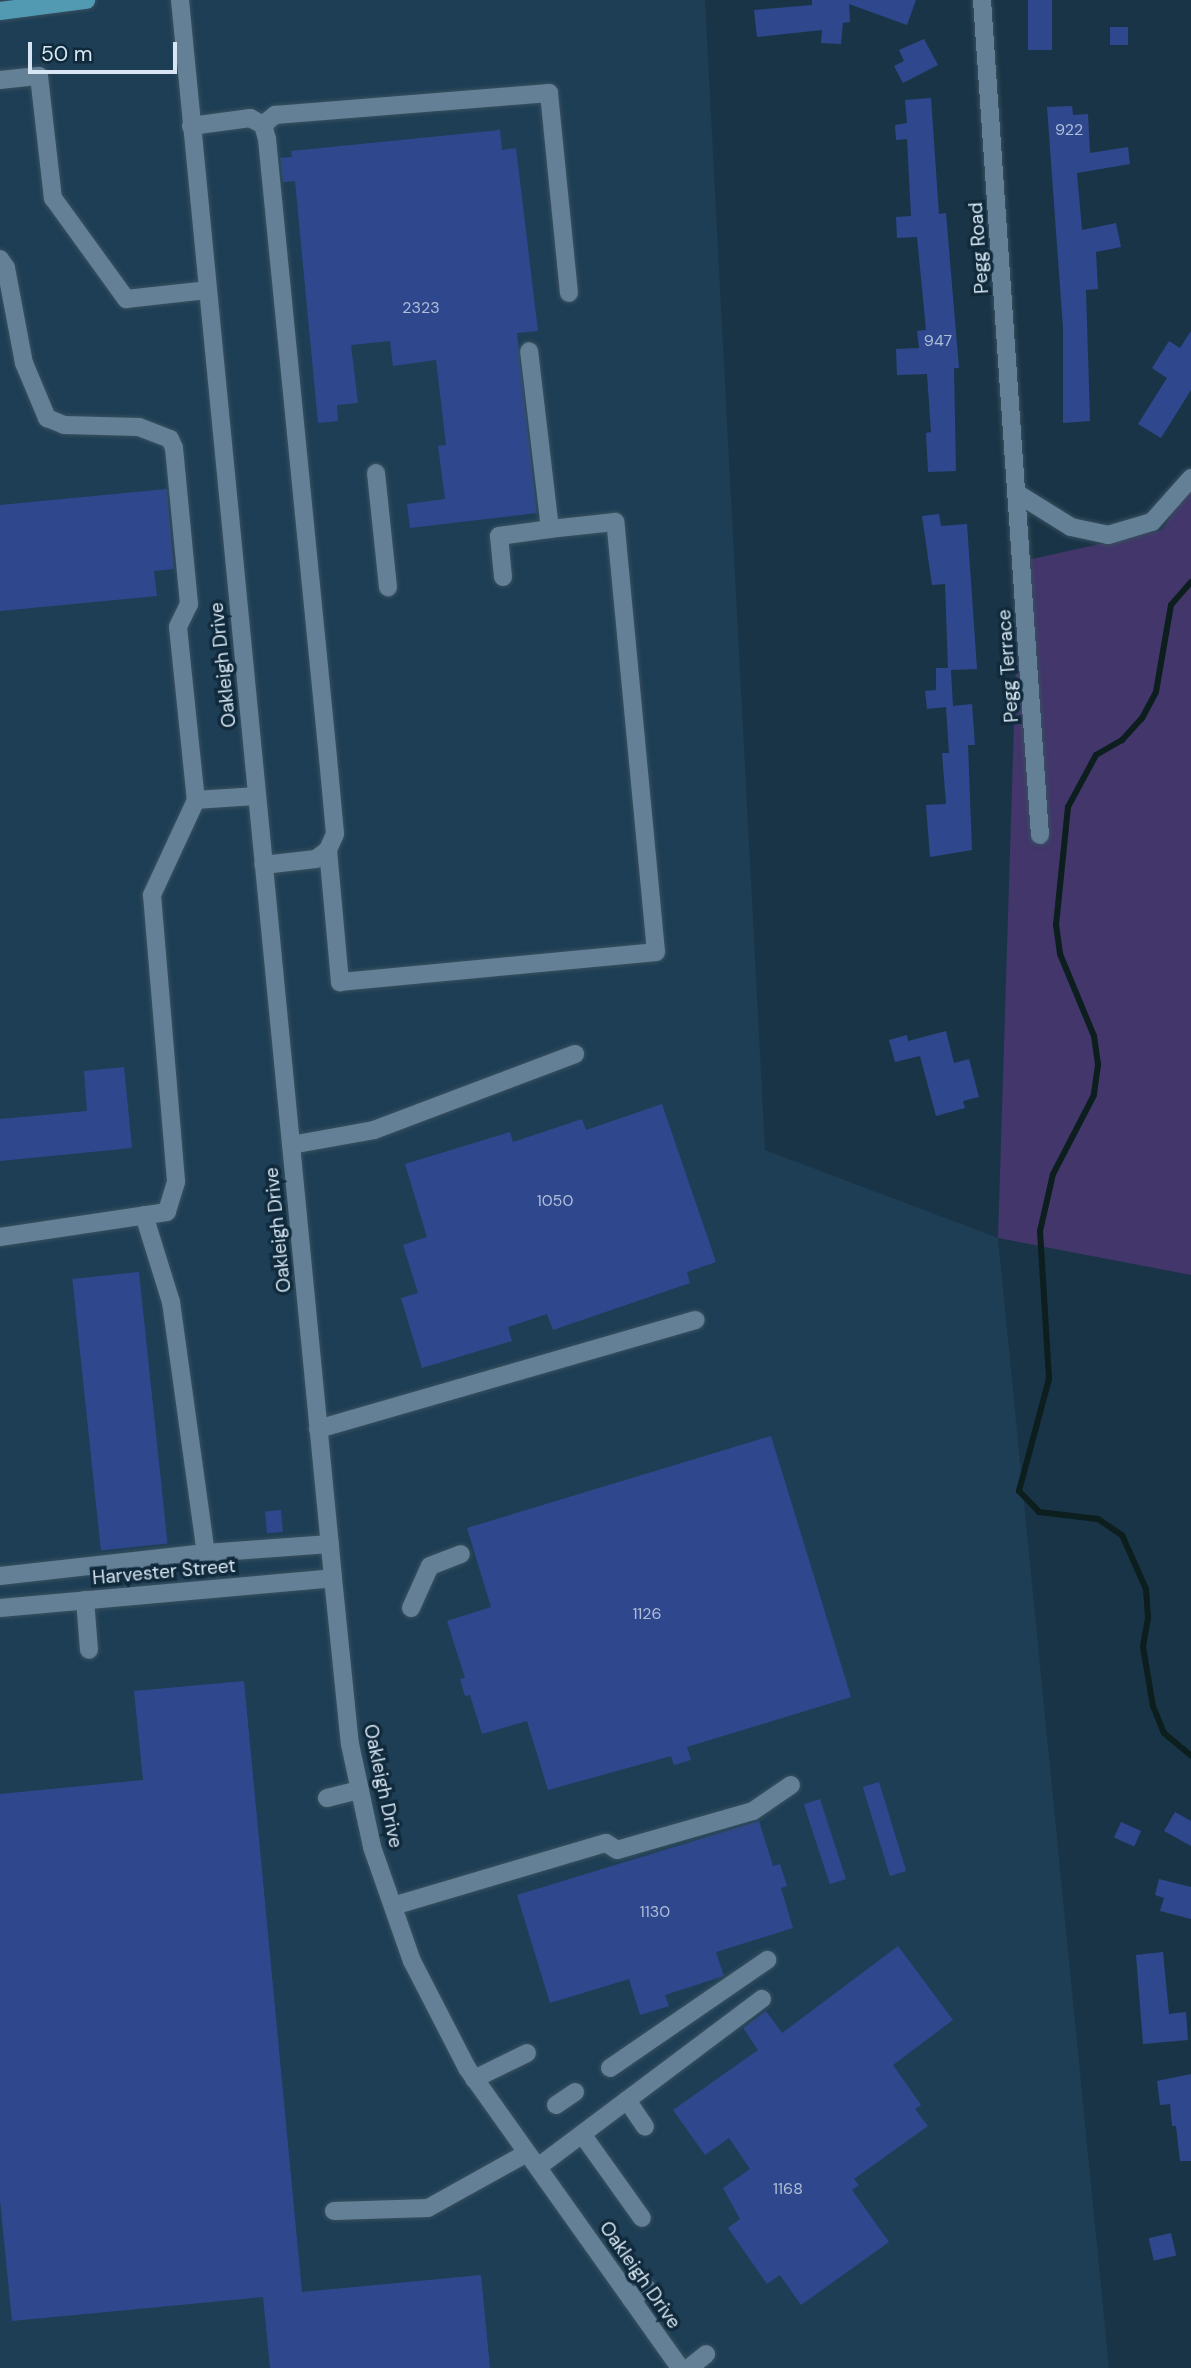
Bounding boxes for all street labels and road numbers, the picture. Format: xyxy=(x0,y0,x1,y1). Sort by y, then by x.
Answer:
street label: Pegg Road xyxy=(964,201,994,295)
street label: Oakleigh Drive xyxy=(205,601,241,729)
street label: Pegg Terrace xyxy=(993,609,1023,723)
street label: Oakleigh Drive xyxy=(260,1166,296,1294)
street label: Harvester Street xyxy=(91,1554,237,1590)
street label: Oakleigh Drive xyxy=(359,1722,407,1850)
street label: Oakleigh Drive xyxy=(595,2217,685,2333)

